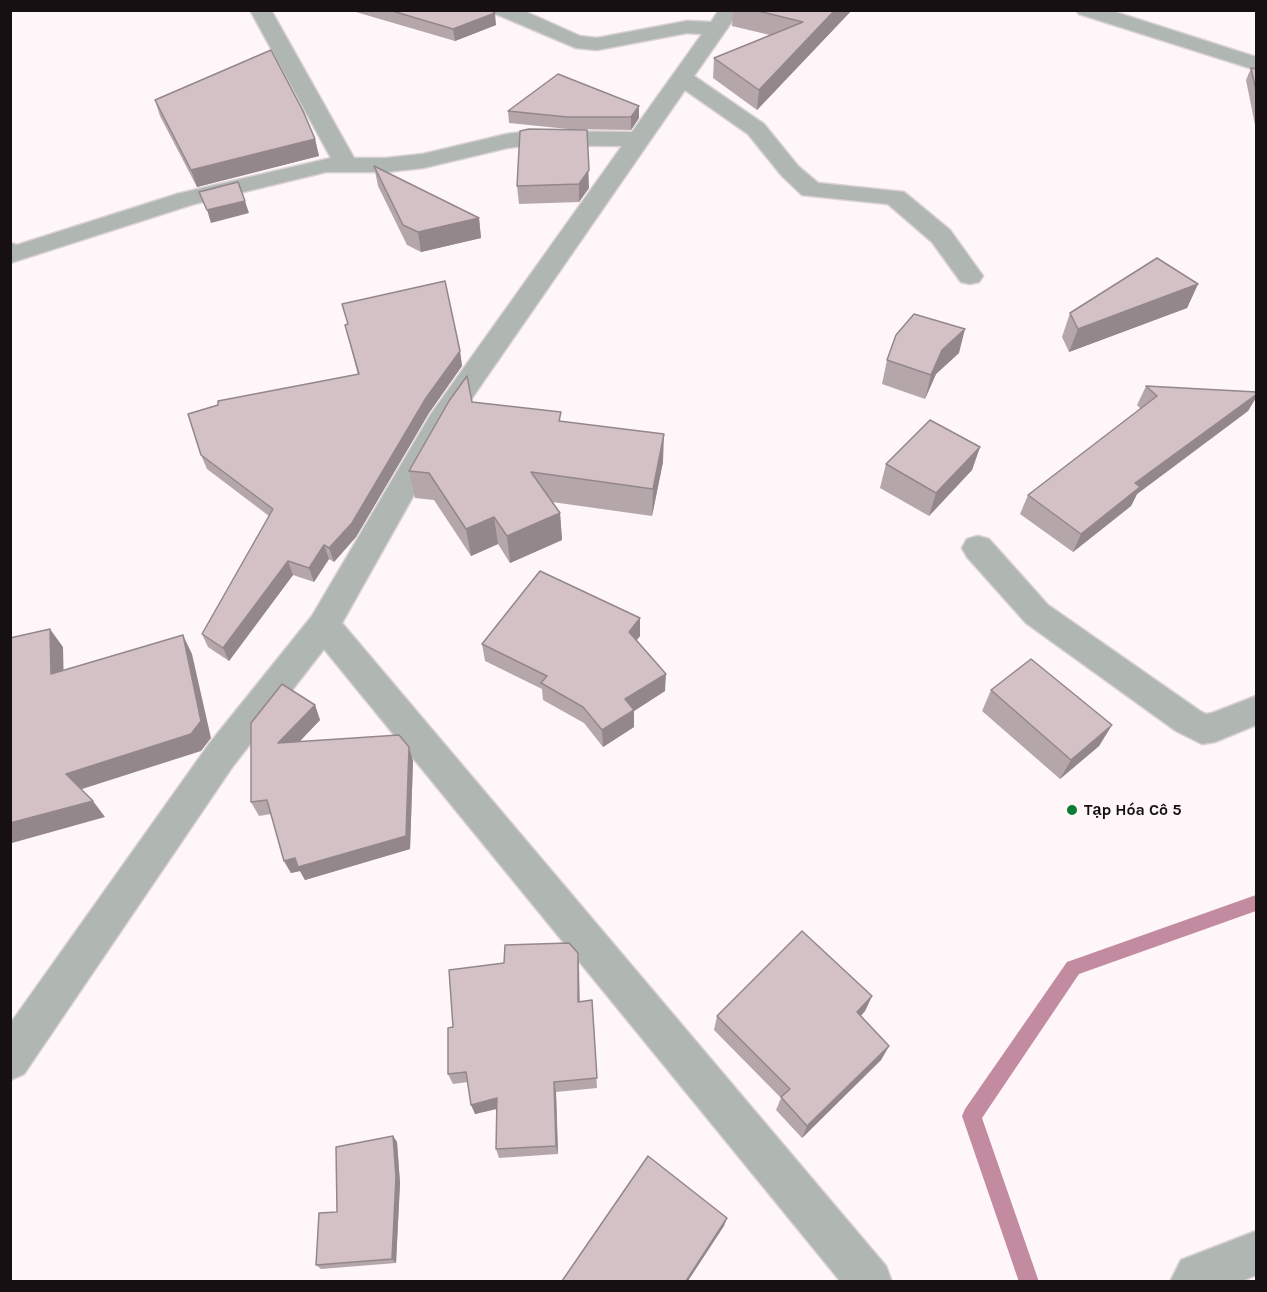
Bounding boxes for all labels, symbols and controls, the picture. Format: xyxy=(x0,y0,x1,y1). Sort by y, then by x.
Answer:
place label: Tạp Hóa Cô 5 xyxy=(1084,800,1182,820)
marker: Tạp Hóa Cô 5 xyxy=(1065,803,1079,817)

